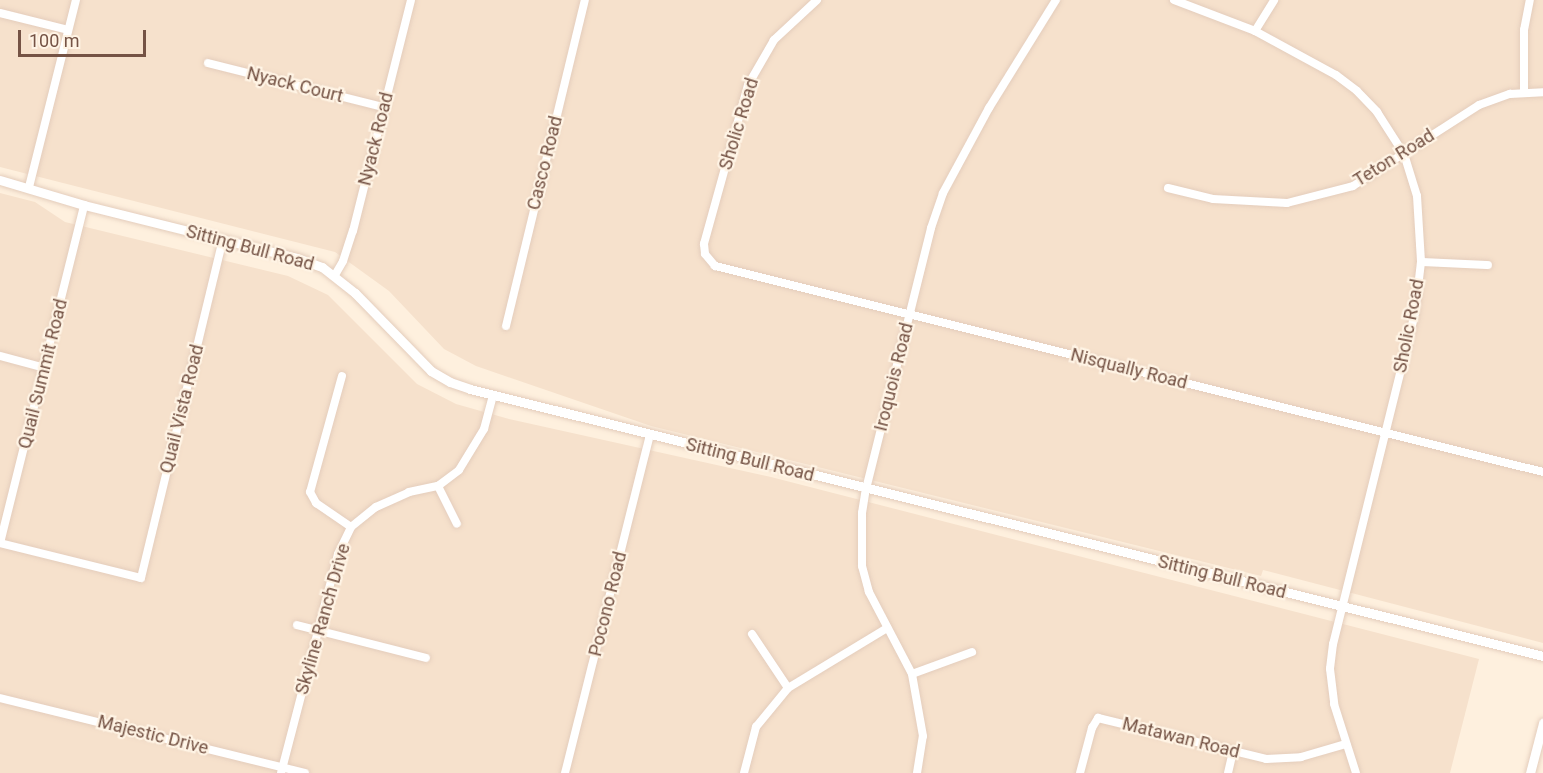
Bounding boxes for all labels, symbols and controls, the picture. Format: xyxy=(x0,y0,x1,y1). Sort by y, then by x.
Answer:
scale bar xyxy=(21,18,148,56)
text: 100 m xyxy=(29,30,80,51)
street label: Nyack Court xyxy=(245,63,345,107)
street label: Sholic Road xyxy=(715,76,763,172)
street label: Nyack Road xyxy=(354,90,398,188)
street label: Casco Road xyxy=(523,114,567,212)
street label: Teton Road xyxy=(1350,125,1438,191)
street label: Sitting Bull Road xyxy=(184,221,316,275)
street label: Sholic Road xyxy=(1389,277,1429,375)
street label: Quail Summit Road xyxy=(14,297,72,451)
street label: Iroquois Road xyxy=(870,321,918,433)
street label: Quail Vista Road xyxy=(156,342,208,476)
street label: Nisqually Road xyxy=(1068,344,1190,394)
street label: Sitting Bull Road xyxy=(684,434,816,486)
street label: Skyline Ranch Drive xyxy=(291,541,355,697)
street label: Pocono Road xyxy=(585,549,631,659)
street label: Sitting Bull Road xyxy=(1156,551,1288,603)
street label: Majestic Drive xyxy=(95,711,211,759)
street label: Matawan Road xyxy=(1120,713,1242,763)

